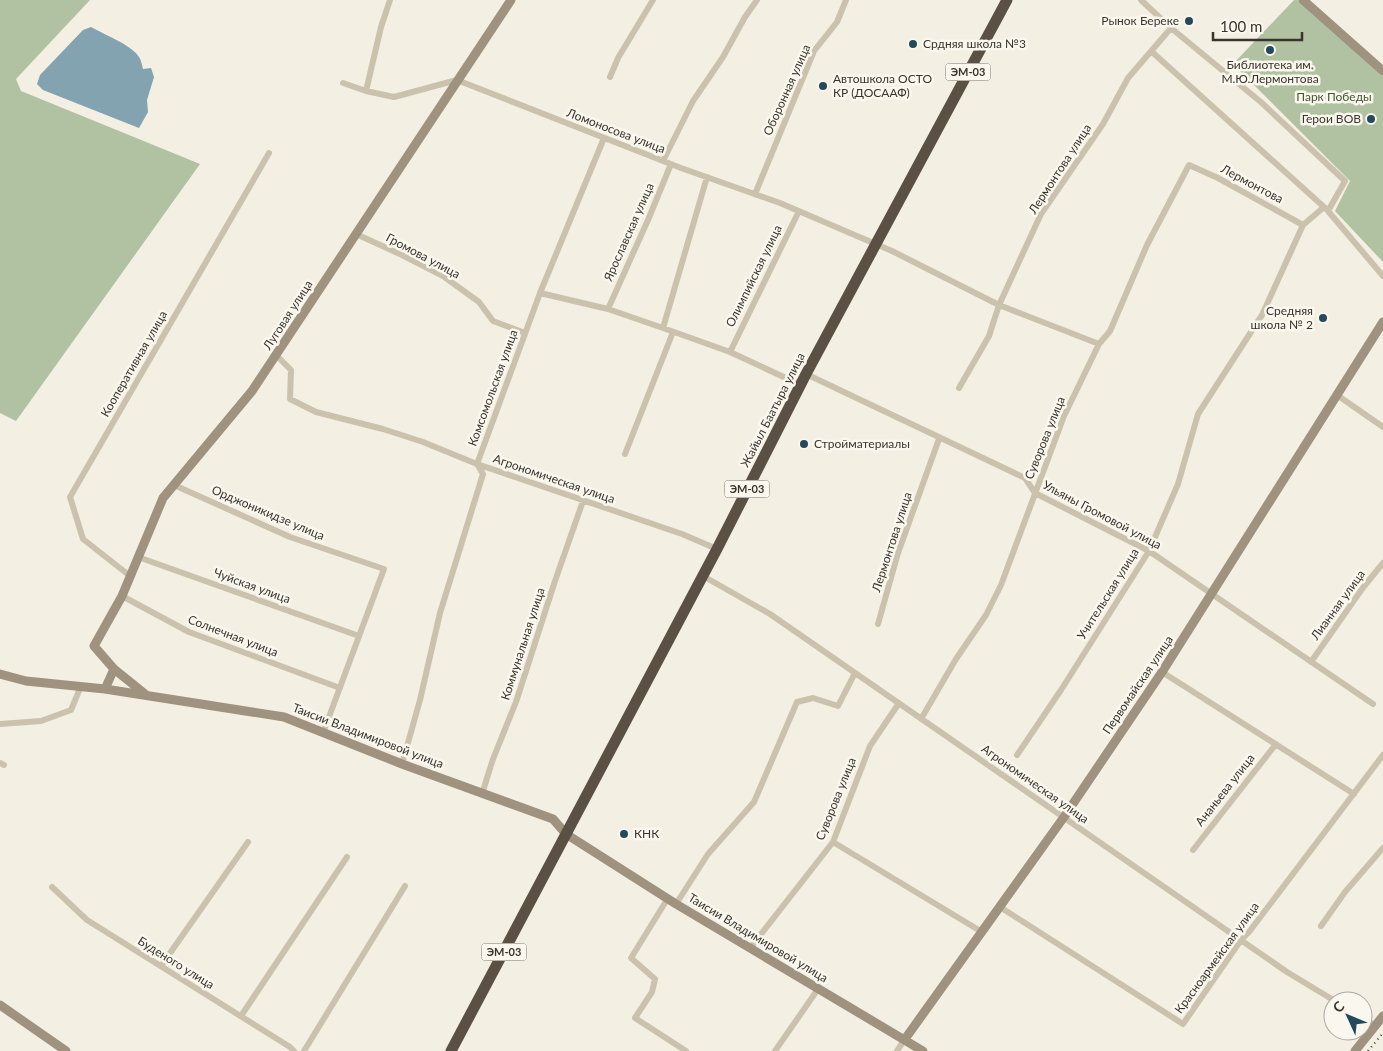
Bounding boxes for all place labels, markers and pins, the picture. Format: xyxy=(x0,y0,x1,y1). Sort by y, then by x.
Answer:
place label: Рынок Береке xyxy=(1101,13,1179,28)
marker: Рынок Береке xyxy=(1183,15,1195,27)
place label: Срдняя школа №3 xyxy=(923,36,1026,51)
marker: Срдняя школа №3 xyxy=(907,38,919,50)
marker: Библиотека им. М.Ю.Лермонтова xyxy=(1264,44,1276,56)
place label: Библиотека им. М.Ю.Лермонтова xyxy=(1221,57,1319,86)
place label: Автошкола ОСТО КР (ДОСААФ) xyxy=(833,71,932,100)
marker: Автошкола ОСТО КР (ДОСААФ) xyxy=(817,80,829,92)
place label: Герои ВОВ xyxy=(1302,111,1361,126)
marker: Герои ВОВ xyxy=(1365,113,1377,125)
place label: Средняя школа № 2 xyxy=(1251,303,1313,332)
marker: Средняя школа № 2 xyxy=(1317,312,1329,324)
place label: Стройматериалы xyxy=(814,436,910,451)
marker: Стройматериалы xyxy=(798,438,810,450)
place label: КНК xyxy=(634,826,659,841)
marker: КНК xyxy=(618,828,630,840)

